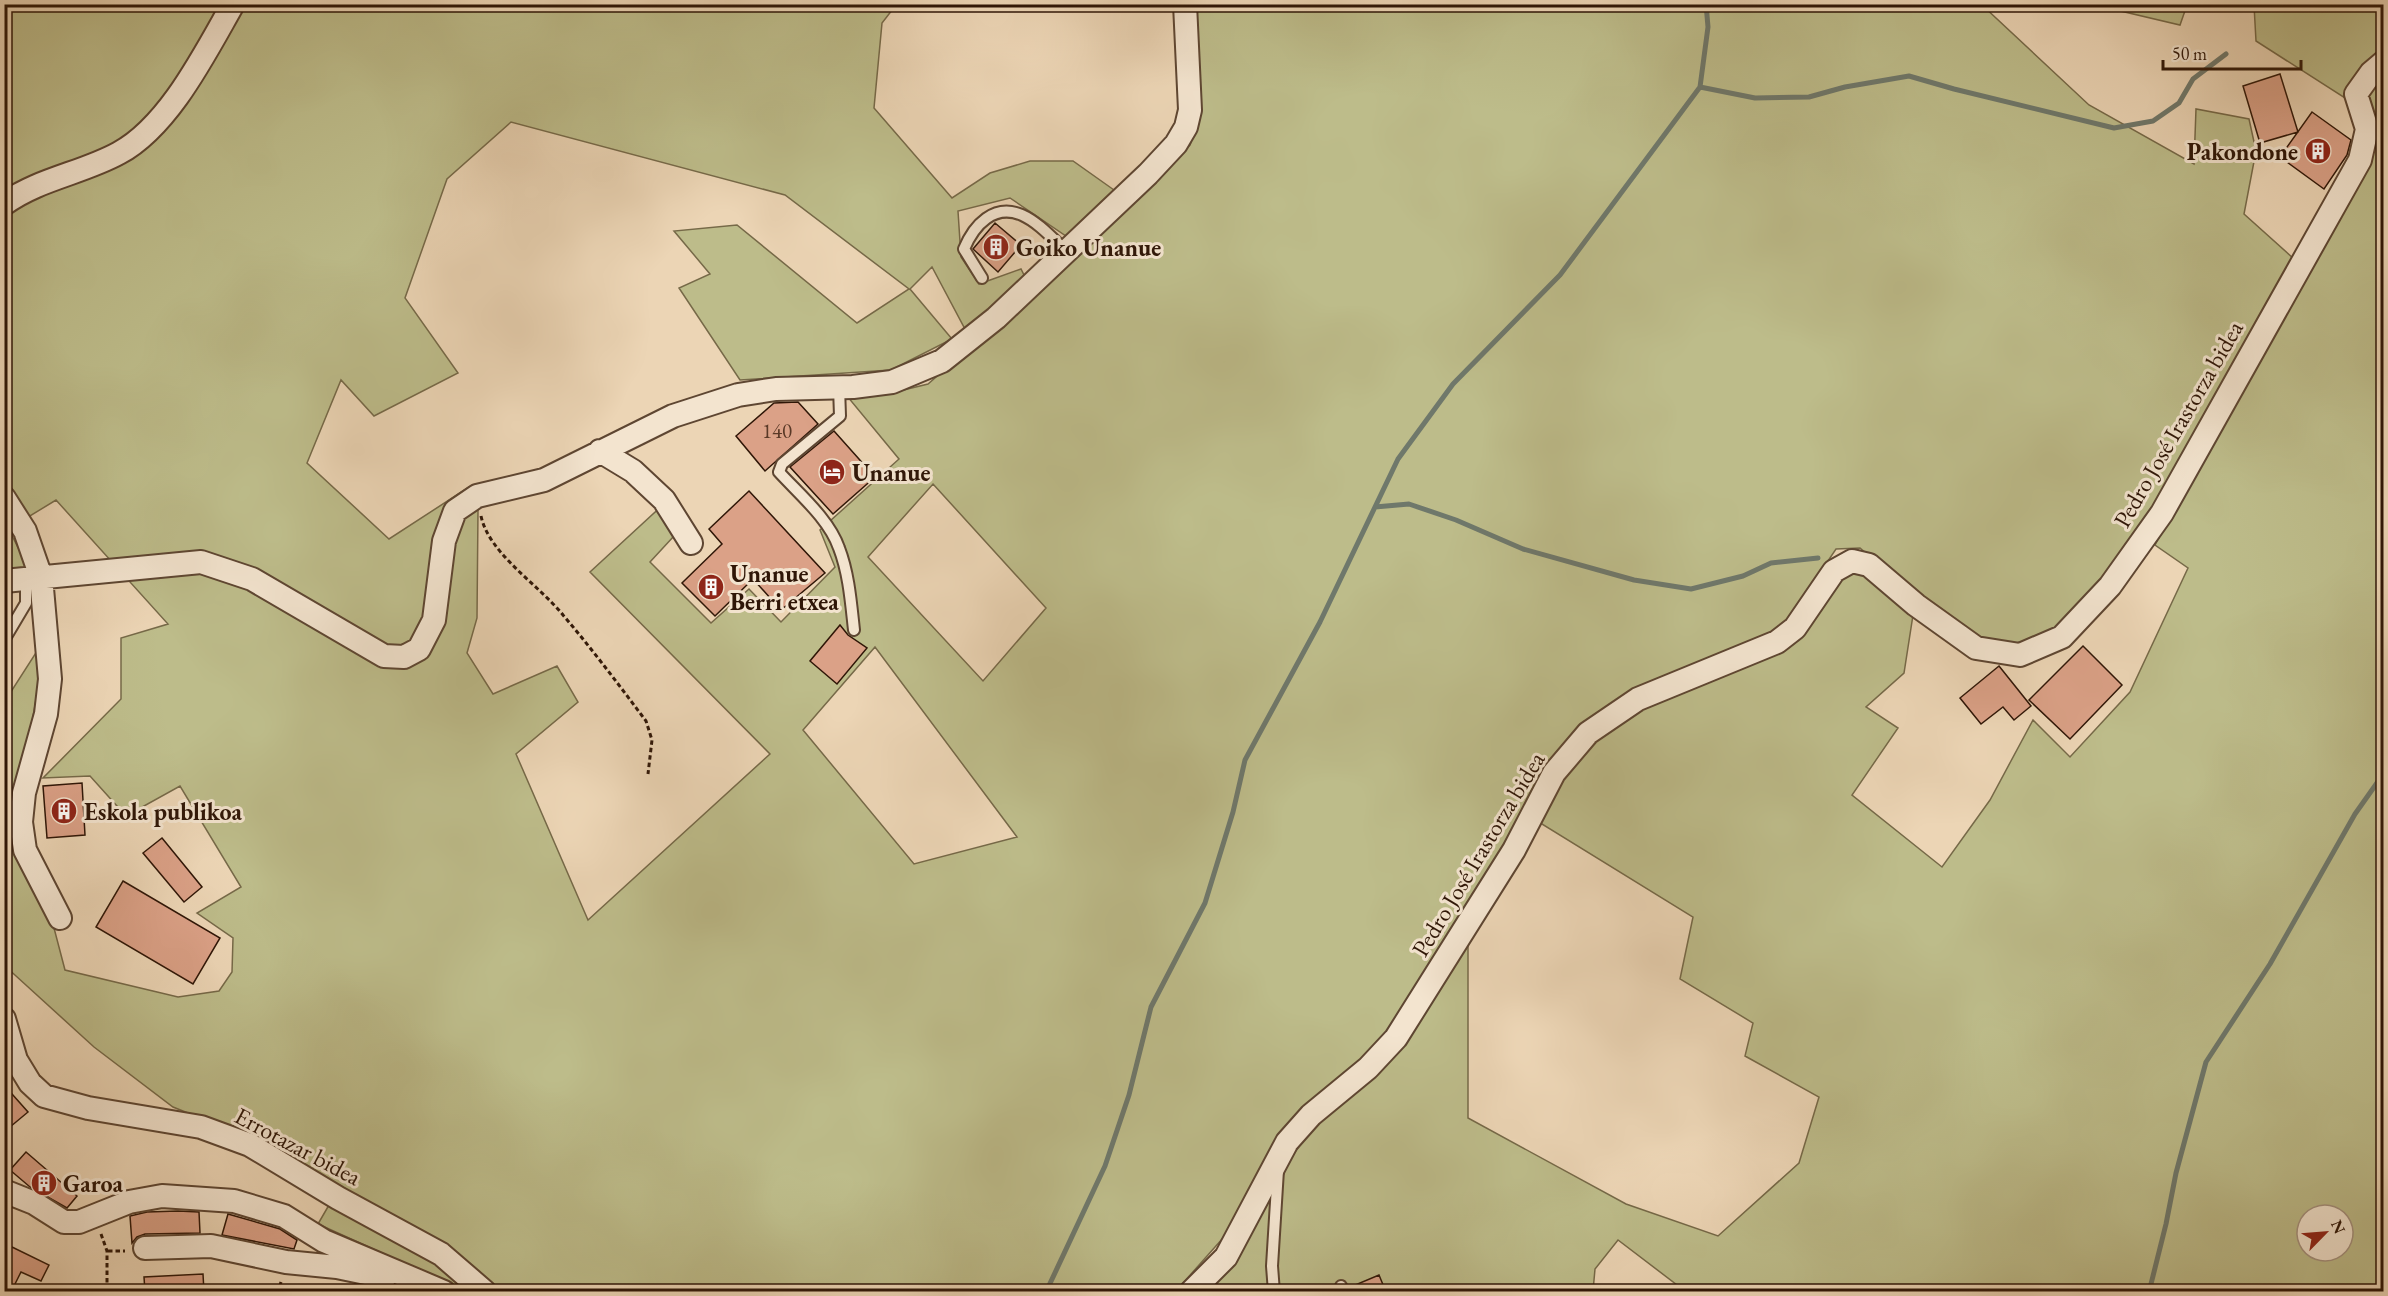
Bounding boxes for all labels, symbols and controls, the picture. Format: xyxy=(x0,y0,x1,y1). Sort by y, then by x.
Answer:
scale bar xyxy=(2163,33,2301,71)
text: 50 m xyxy=(2172,42,2207,65)
place label: Pakondone xyxy=(2187,136,2298,167)
building icon: Pakondone xyxy=(2303,136,2333,166)
building icon: Goiko Unanue xyxy=(981,232,1011,262)
place label: Goiko Unanue xyxy=(1016,232,1161,263)
street label: Pedro José Irastorza bidea xyxy=(2106,315,2250,533)
house number: 140 xyxy=(762,417,792,444)
hotel icon: Unanue xyxy=(817,457,847,487)
place label: Unanue xyxy=(852,457,931,488)
place label: Unanue Berri etxea xyxy=(730,558,839,617)
building icon: Unanue Berri etxea xyxy=(696,572,726,602)
street label: Pedro José Irastorza bidea xyxy=(1405,746,1552,962)
building icon: Eskola publikoa xyxy=(49,796,79,826)
place label: Eskola publikoa xyxy=(84,796,242,827)
street label: Errotazar bidea xyxy=(229,1100,367,1192)
building icon: Garoa xyxy=(29,1168,59,1198)
place label: Garoa xyxy=(63,1168,123,1199)
north arrow xyxy=(2295,1203,2355,1263)
text: N xyxy=(2326,1217,2350,1237)

